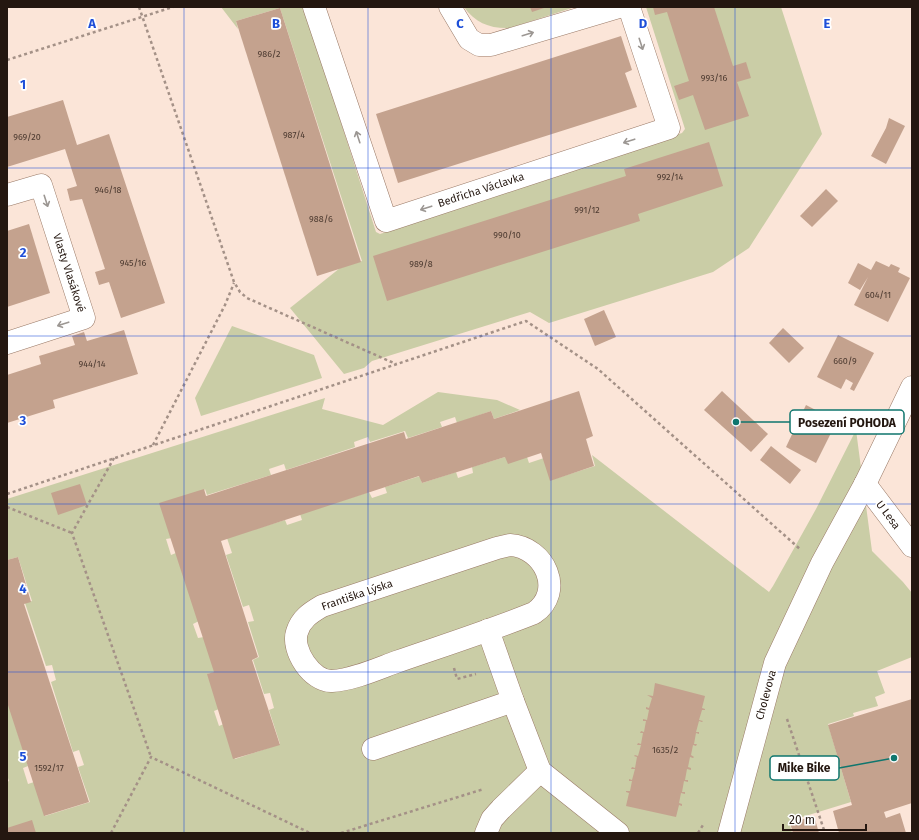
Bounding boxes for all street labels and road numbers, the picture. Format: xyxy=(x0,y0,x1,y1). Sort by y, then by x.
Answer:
street label: Bedřicha Václavka xyxy=(436,170,526,210)
street label: Vlasty Vlasákové xyxy=(50,232,88,314)
street label: U Lesa xyxy=(873,498,903,532)
street label: Františka Lýska xyxy=(320,577,394,613)
street label: Cholevova xyxy=(753,669,779,721)

